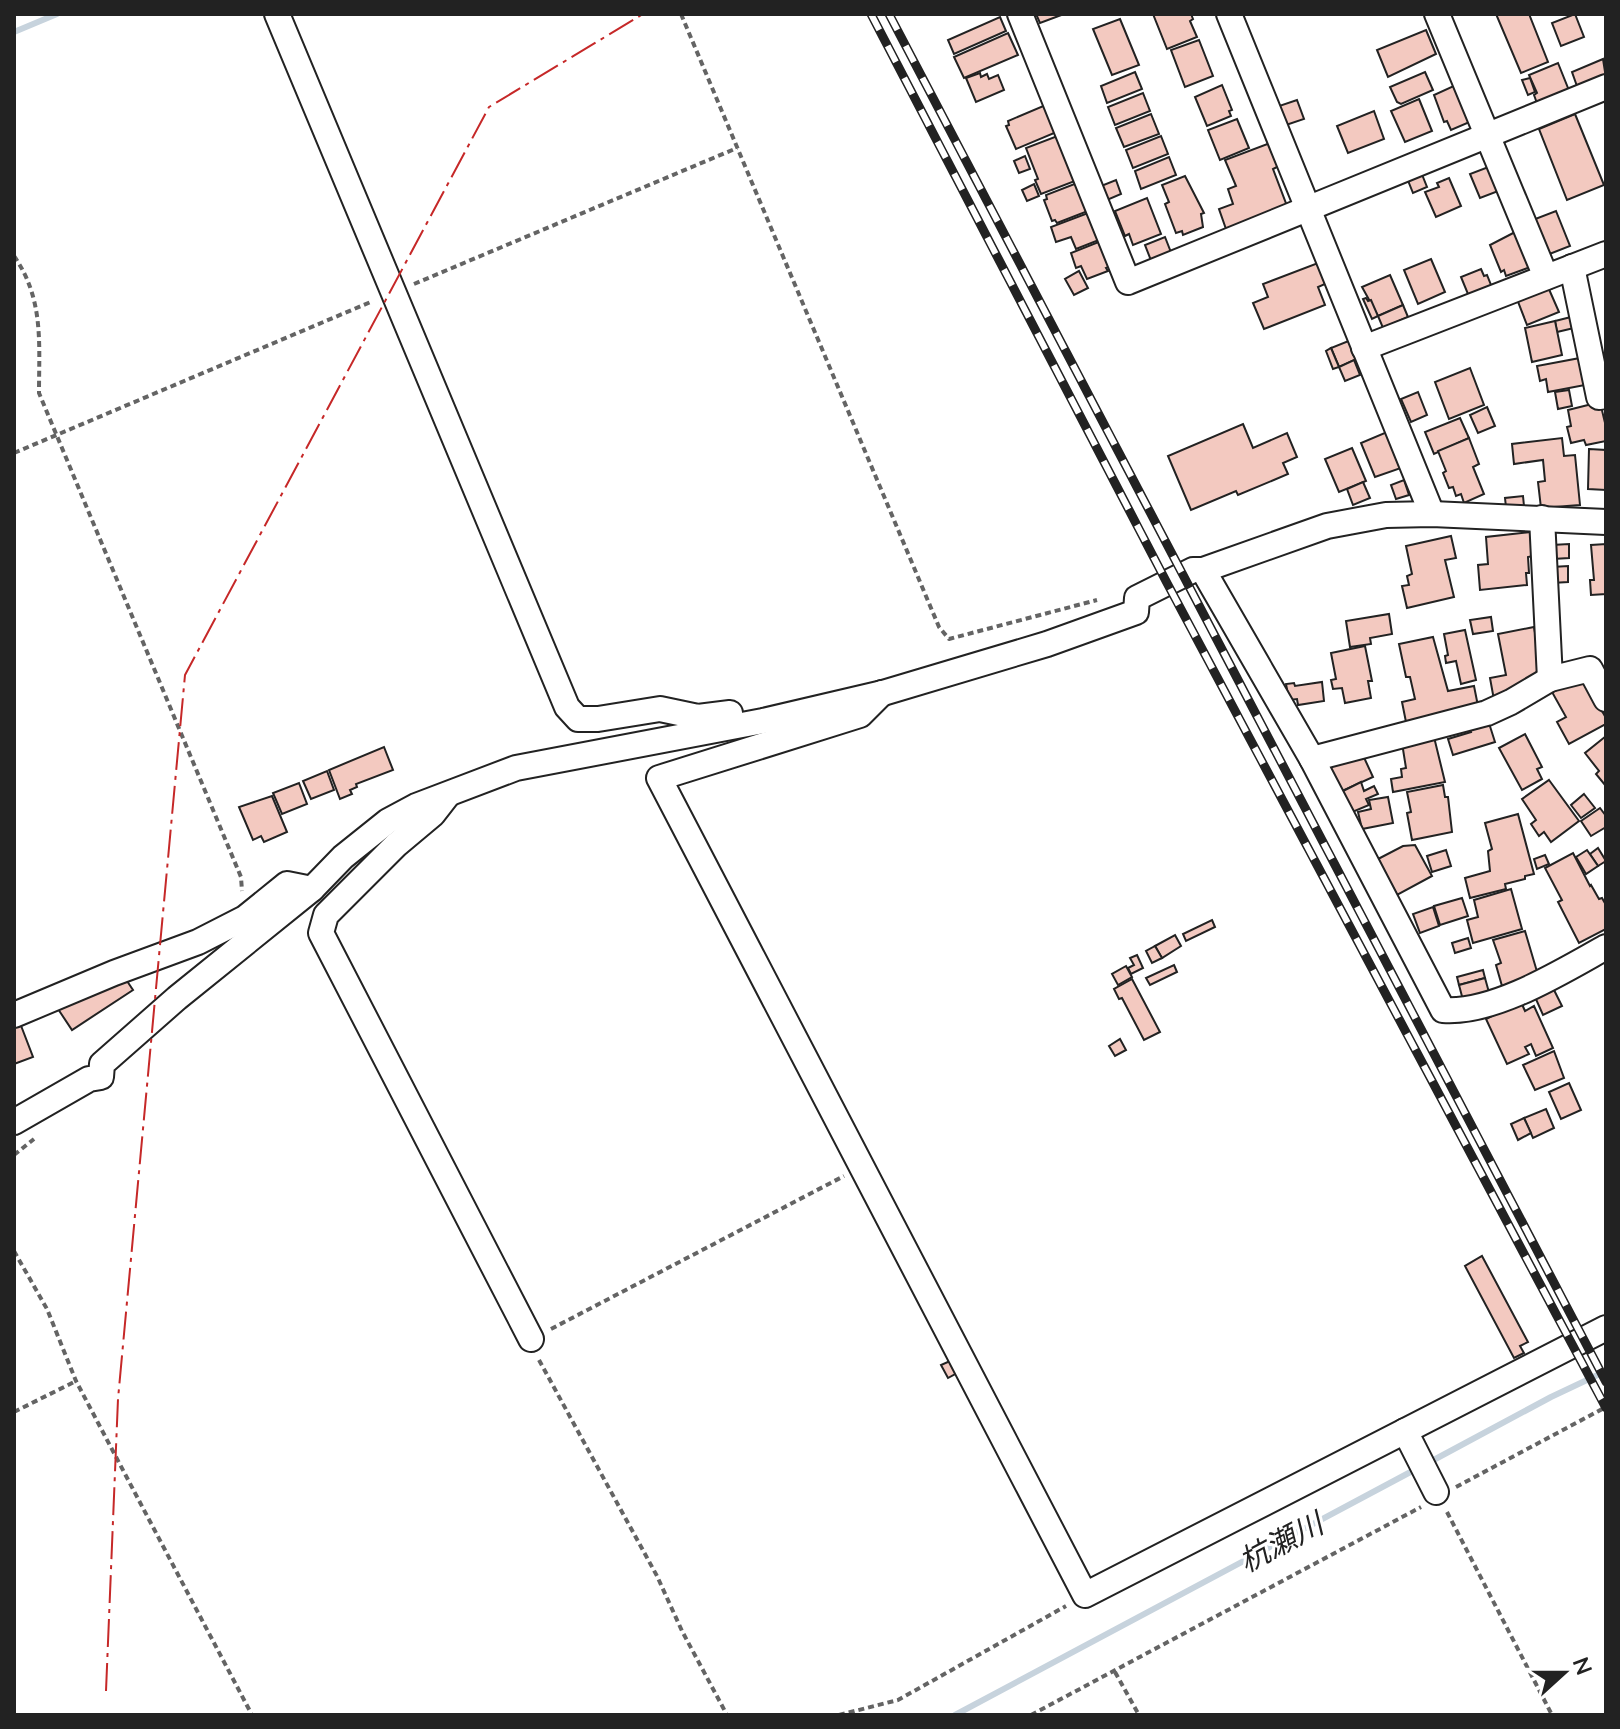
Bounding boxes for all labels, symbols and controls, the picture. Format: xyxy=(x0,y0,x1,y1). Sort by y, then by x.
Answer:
water label: 杭瀬川 xyxy=(1232,1503,1332,1580)
north arrow xyxy=(1524,1633,1604,1713)
text: N xyxy=(1567,1653,1599,1679)

